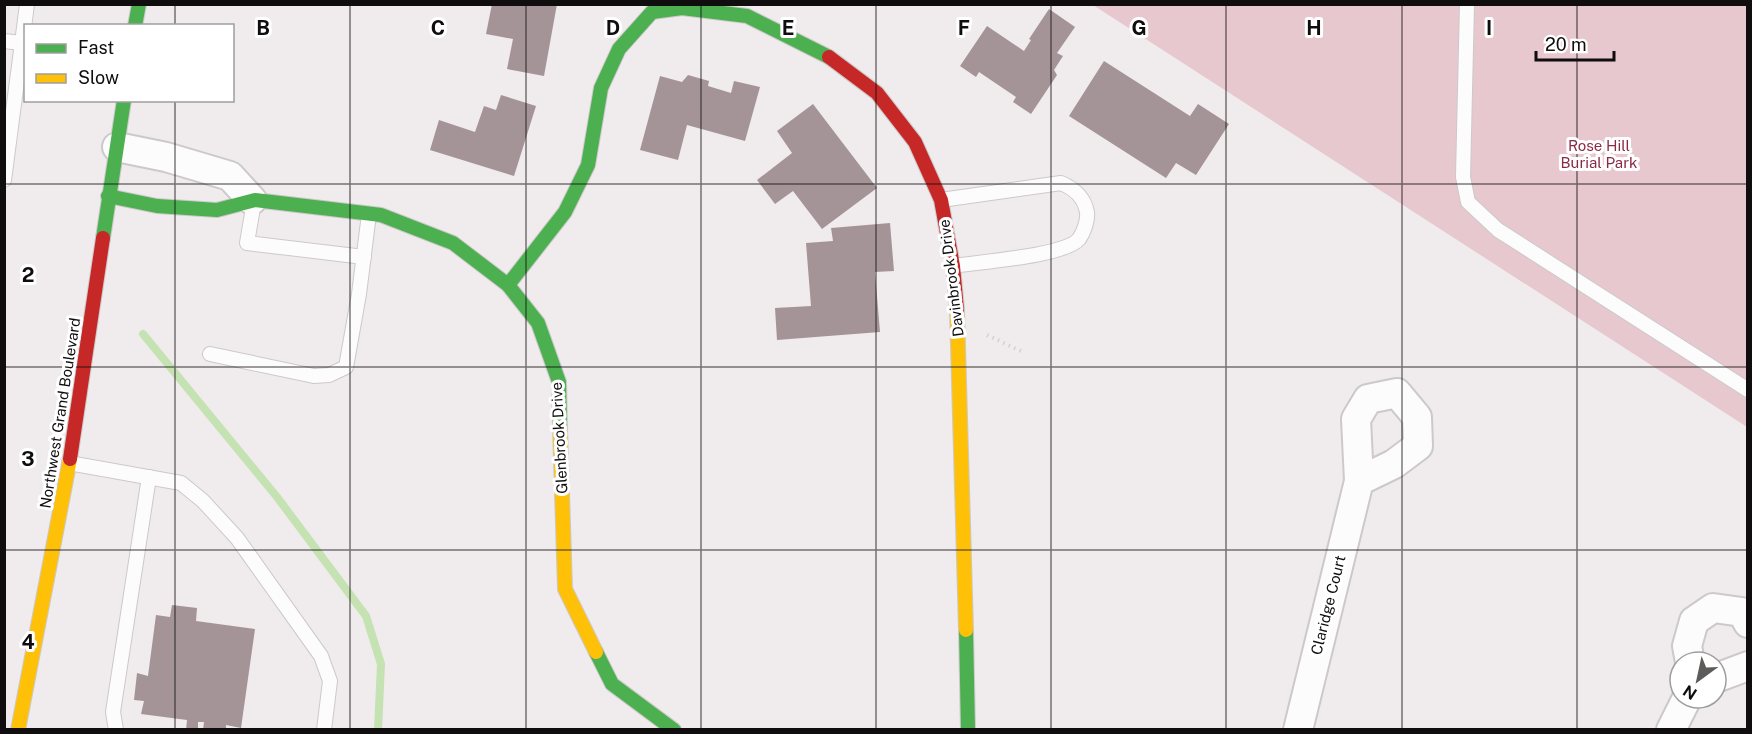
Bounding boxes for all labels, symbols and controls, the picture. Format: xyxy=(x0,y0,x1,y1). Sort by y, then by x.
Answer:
text: B xyxy=(256,16,270,40)
text: C xyxy=(431,16,445,40)
text: D xyxy=(606,16,620,40)
text: E xyxy=(782,16,794,40)
text: F xyxy=(958,16,970,40)
text: G xyxy=(1131,16,1147,40)
text: H xyxy=(1306,16,1322,40)
text: I xyxy=(1486,16,1492,40)
legend xyxy=(24,24,234,102)
scale bar xyxy=(1536,24,1614,62)
text: 20 m xyxy=(1545,34,1587,55)
text: Fast xyxy=(78,37,114,58)
text: Slow xyxy=(78,67,119,88)
park label: Rose Hill Burial Park xyxy=(1561,137,1637,171)
street label: Davinbrook Drive xyxy=(935,218,967,338)
text: 2 xyxy=(22,263,34,287)
street label: Northwest Grand Boulevard xyxy=(37,316,83,510)
street label: Glenbrook Drive xyxy=(548,382,570,494)
text: 3 xyxy=(21,447,35,471)
street label: Claridge Court xyxy=(1307,553,1349,656)
text: 4 xyxy=(21,630,35,654)
north arrow xyxy=(1668,650,1728,710)
text: N xyxy=(1680,681,1701,704)

